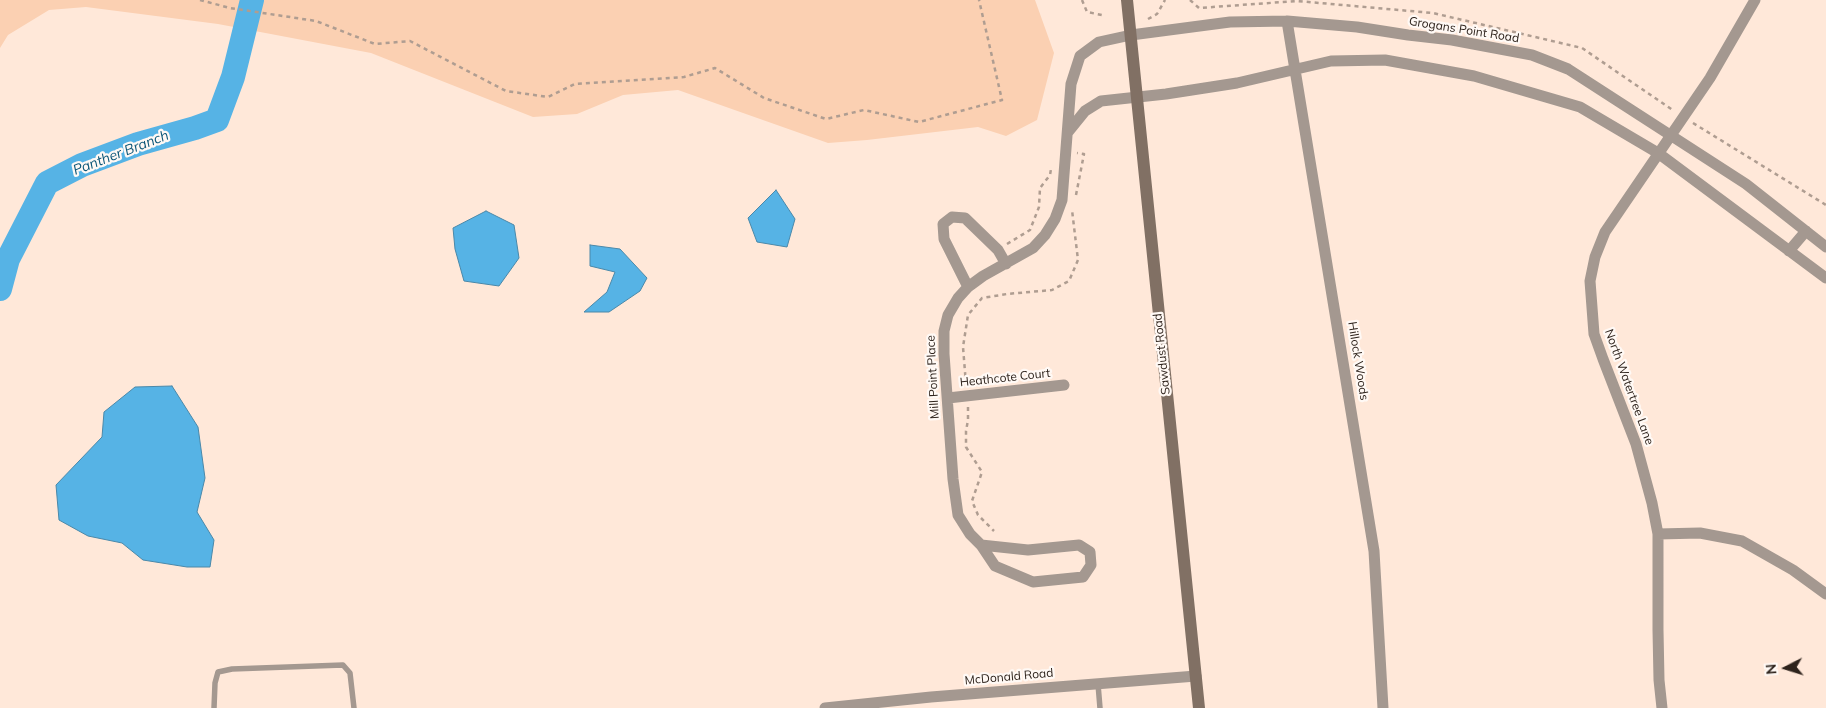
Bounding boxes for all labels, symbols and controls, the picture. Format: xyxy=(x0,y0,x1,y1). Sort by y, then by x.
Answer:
street label: Grogans Point Road xyxy=(1408,14,1520,46)
water label: Panther Branch xyxy=(71,127,171,179)
street label: Sawdust Road xyxy=(1151,313,1173,395)
street label: Hillock Woods xyxy=(1345,321,1371,401)
street label: North Watertree Lane xyxy=(1601,327,1657,447)
street label: Mill Point Place xyxy=(924,335,942,419)
street label: Heathcote Court xyxy=(959,366,1051,390)
north arrow xyxy=(1761,643,1811,693)
text: N xyxy=(1762,663,1780,675)
street label: McDonald Road xyxy=(964,666,1054,688)

